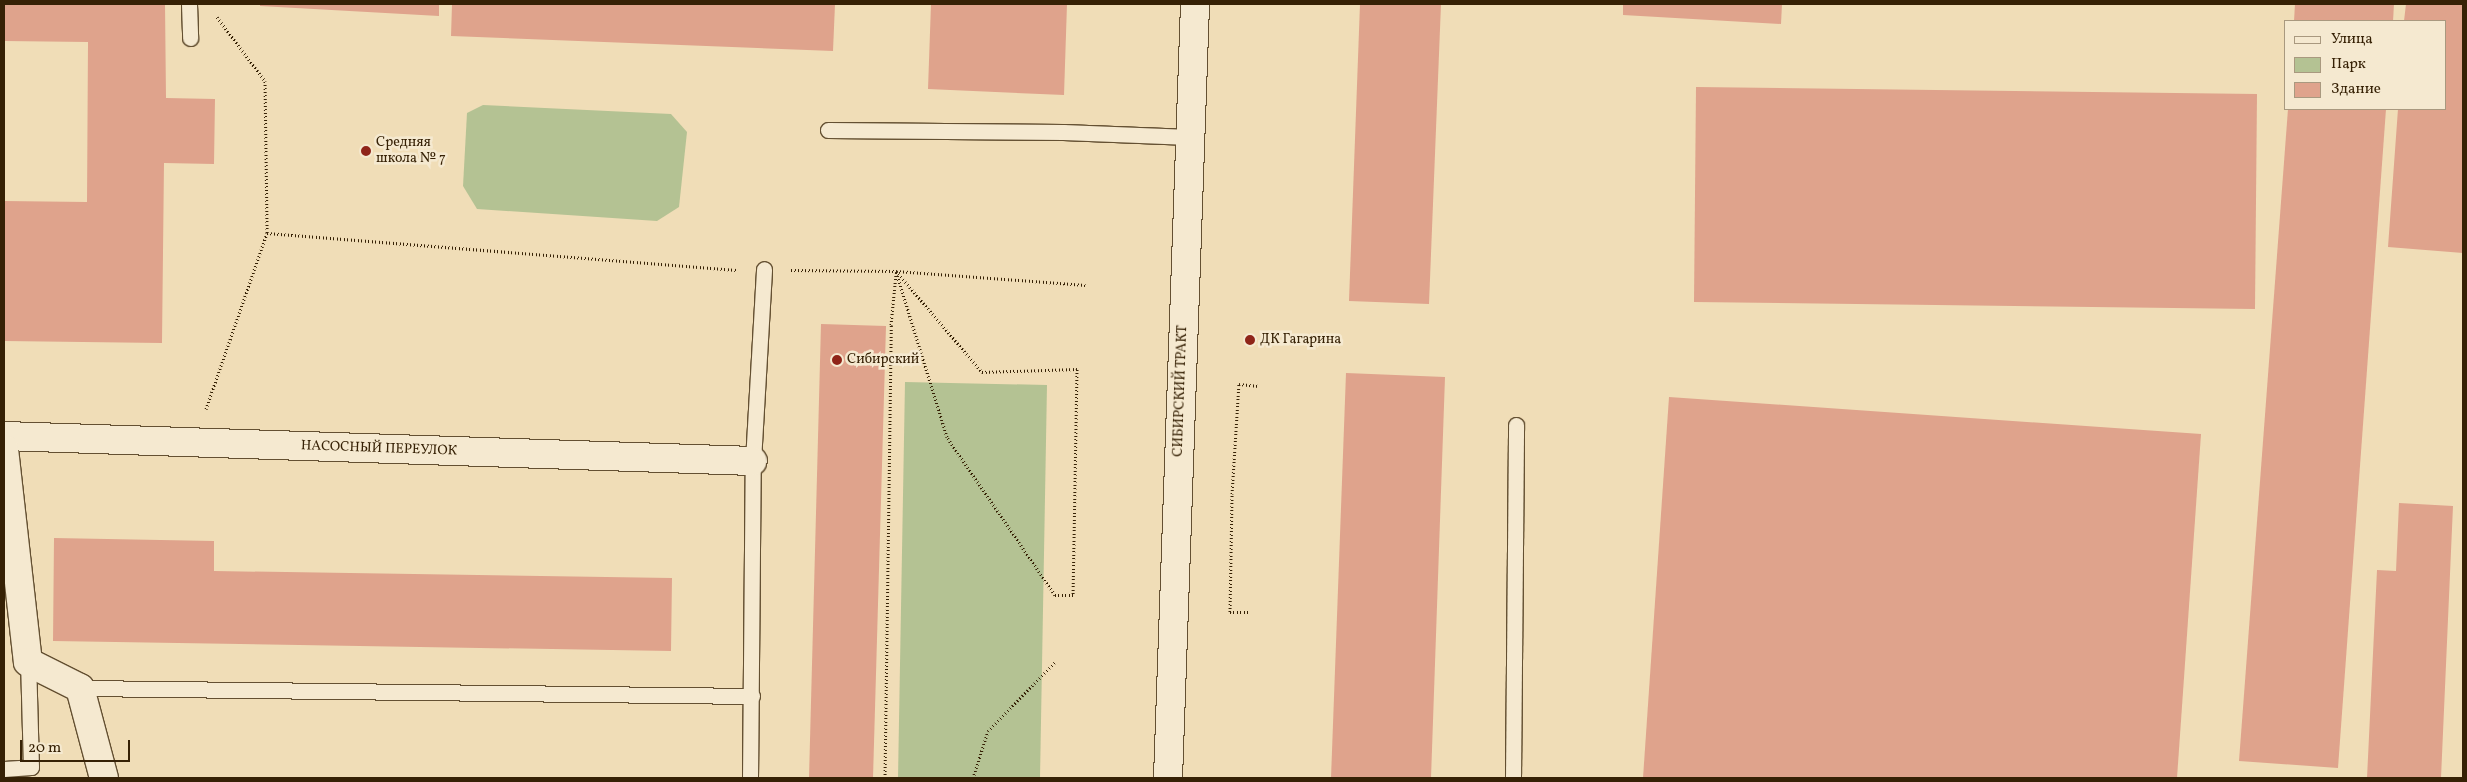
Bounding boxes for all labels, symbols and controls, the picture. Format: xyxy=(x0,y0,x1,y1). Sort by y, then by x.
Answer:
legend xyxy=(2284,20,2447,110)
text: Улица xyxy=(2331,29,2373,50)
text: Парк xyxy=(2331,54,2366,75)
text: Здание xyxy=(2331,79,2381,100)
place label: Средняя школа № 7 xyxy=(376,135,446,168)
marker: Средняя школа № 7 xyxy=(360,145,372,157)
street label: СИБИРСКИЙ ТРАКТ xyxy=(1170,325,1192,457)
place label: ДК Гагарина xyxy=(1260,332,1341,348)
marker: ДК Гагарина xyxy=(1244,334,1256,346)
place label: Сибирский xyxy=(847,352,919,368)
marker: Сибирский xyxy=(831,354,843,366)
street label: НАСОСНЫЙ ПЕРЕУЛОК xyxy=(301,438,457,460)
scale bar xyxy=(22,730,132,762)
text: 20 m xyxy=(28,738,61,759)

